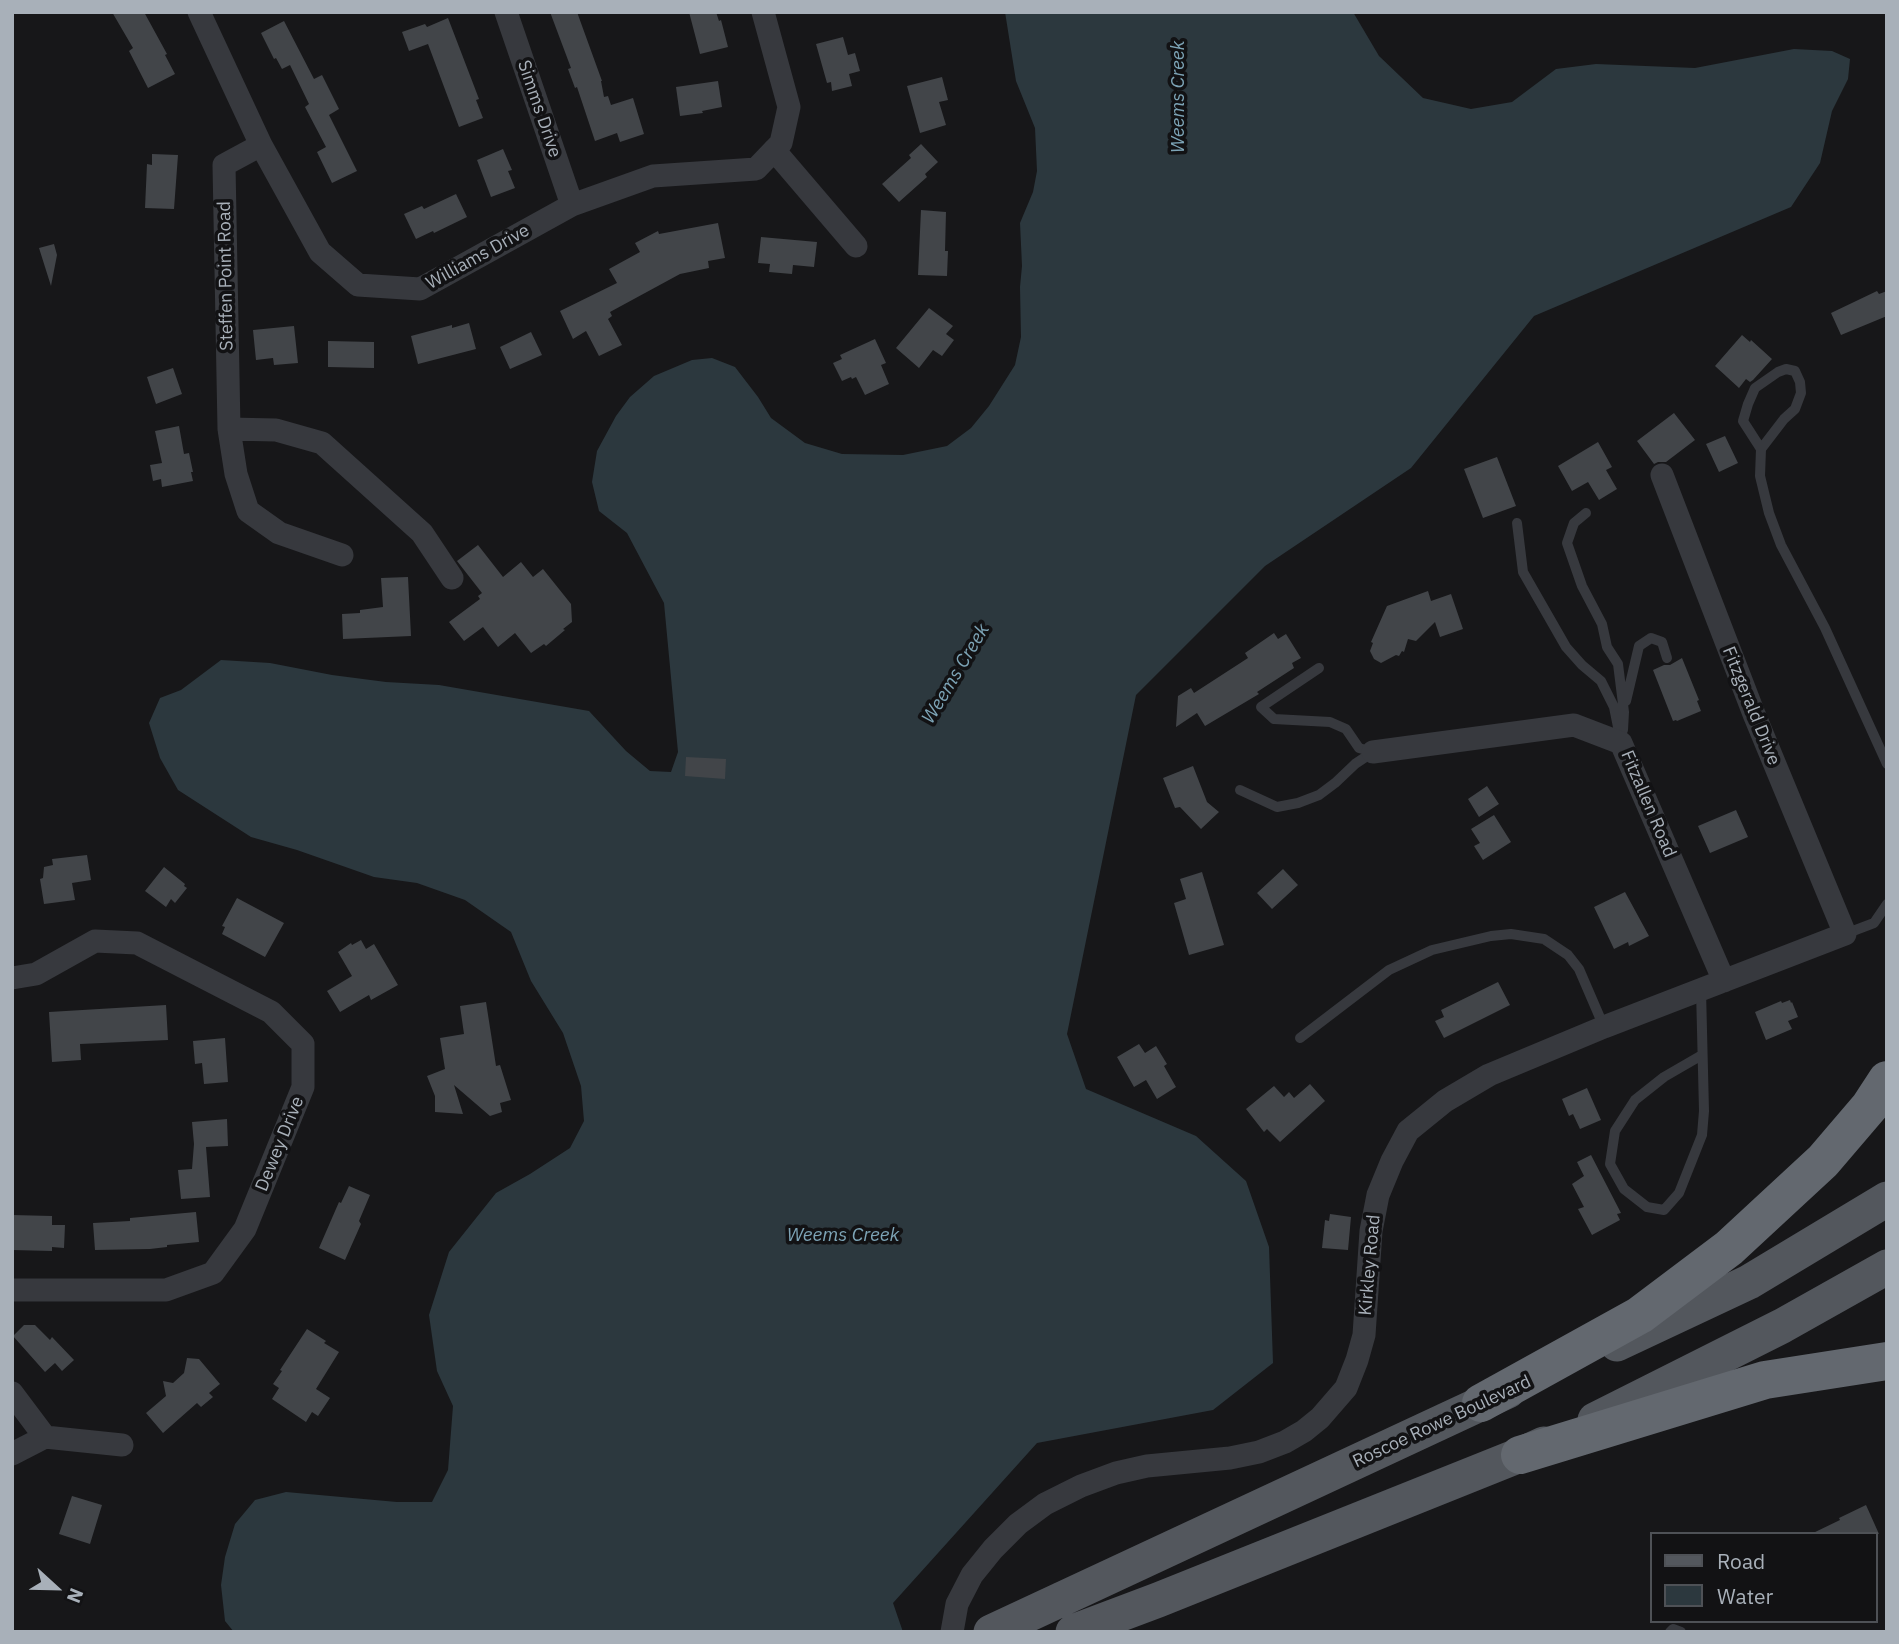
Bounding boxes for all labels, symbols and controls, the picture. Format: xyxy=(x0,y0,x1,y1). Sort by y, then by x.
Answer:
water label: Weems Creek xyxy=(1168,41,1190,153)
street label: Simms Drive xyxy=(512,58,566,160)
street label: Steffen Point Road xyxy=(214,201,238,351)
street label: Williams Drive xyxy=(423,220,533,294)
water label: Weems Creek xyxy=(917,620,995,728)
street label: Fitzgerald Drive xyxy=(1717,644,1785,768)
street label: Fitzallen Road xyxy=(1616,747,1680,861)
street label: Dewey Drive xyxy=(251,1093,309,1195)
street label: Kirkley Road xyxy=(1355,1214,1385,1316)
water label: Weems Creek xyxy=(787,1225,899,1247)
street label: Roscoe Rowe Boulevard xyxy=(1349,1371,1535,1473)
legend xyxy=(1650,1532,1878,1623)
text: Road xyxy=(1717,1547,1765,1575)
north arrow xyxy=(21,1553,91,1623)
text: Water xyxy=(1717,1582,1773,1610)
text: N xyxy=(62,1585,89,1607)

